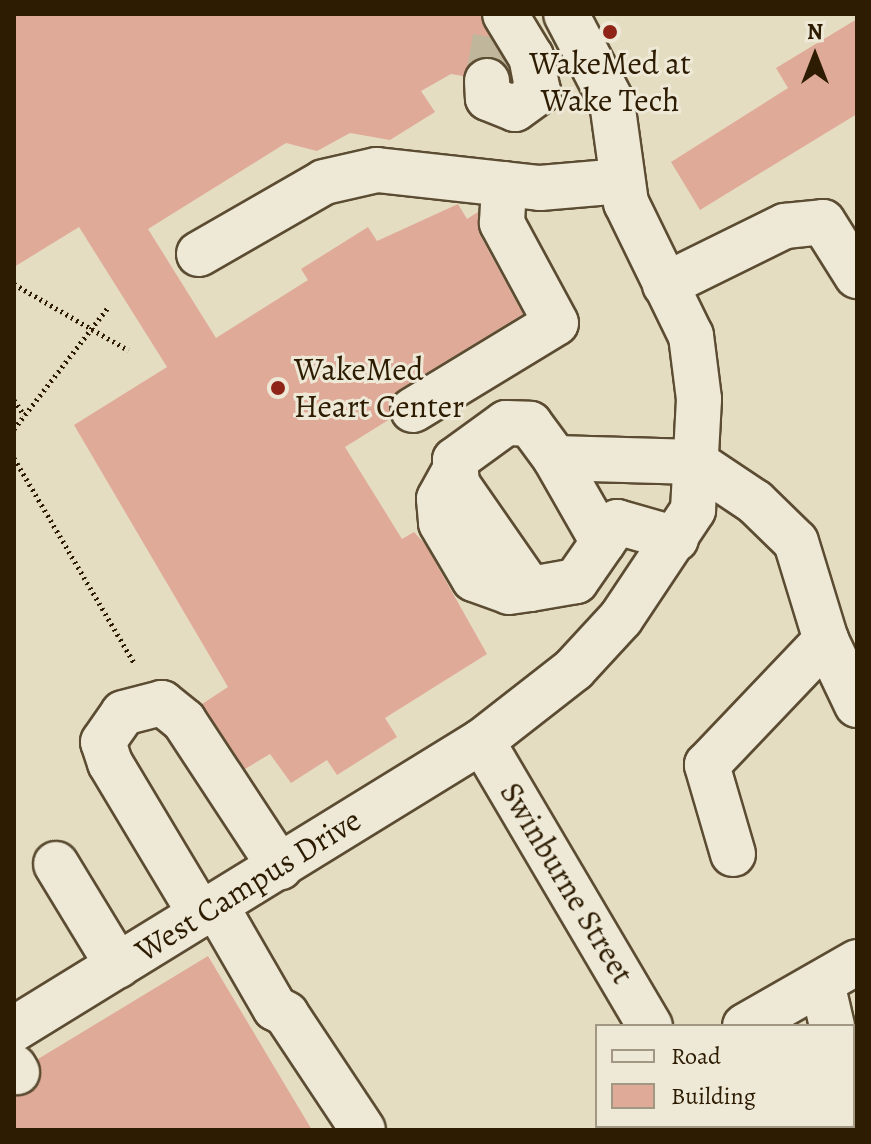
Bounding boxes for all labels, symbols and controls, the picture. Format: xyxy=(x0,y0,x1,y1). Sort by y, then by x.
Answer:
north arrow xyxy=(775,16,855,96)
text: N xyxy=(807,17,823,47)
marker: WakeMed at Wake Tech xyxy=(601,23,619,41)
place label: WakeMed at Wake Tech xyxy=(529,45,691,120)
place label: WakeMed Heart Center xyxy=(294,351,464,426)
marker: WakeMed Heart Center xyxy=(269,379,287,397)
street label: Swinburne Street xyxy=(492,775,642,991)
street label: West Campus Drive xyxy=(128,800,368,970)
legend xyxy=(595,1024,855,1128)
text: Road xyxy=(671,1040,721,1072)
text: Building xyxy=(671,1080,756,1112)

